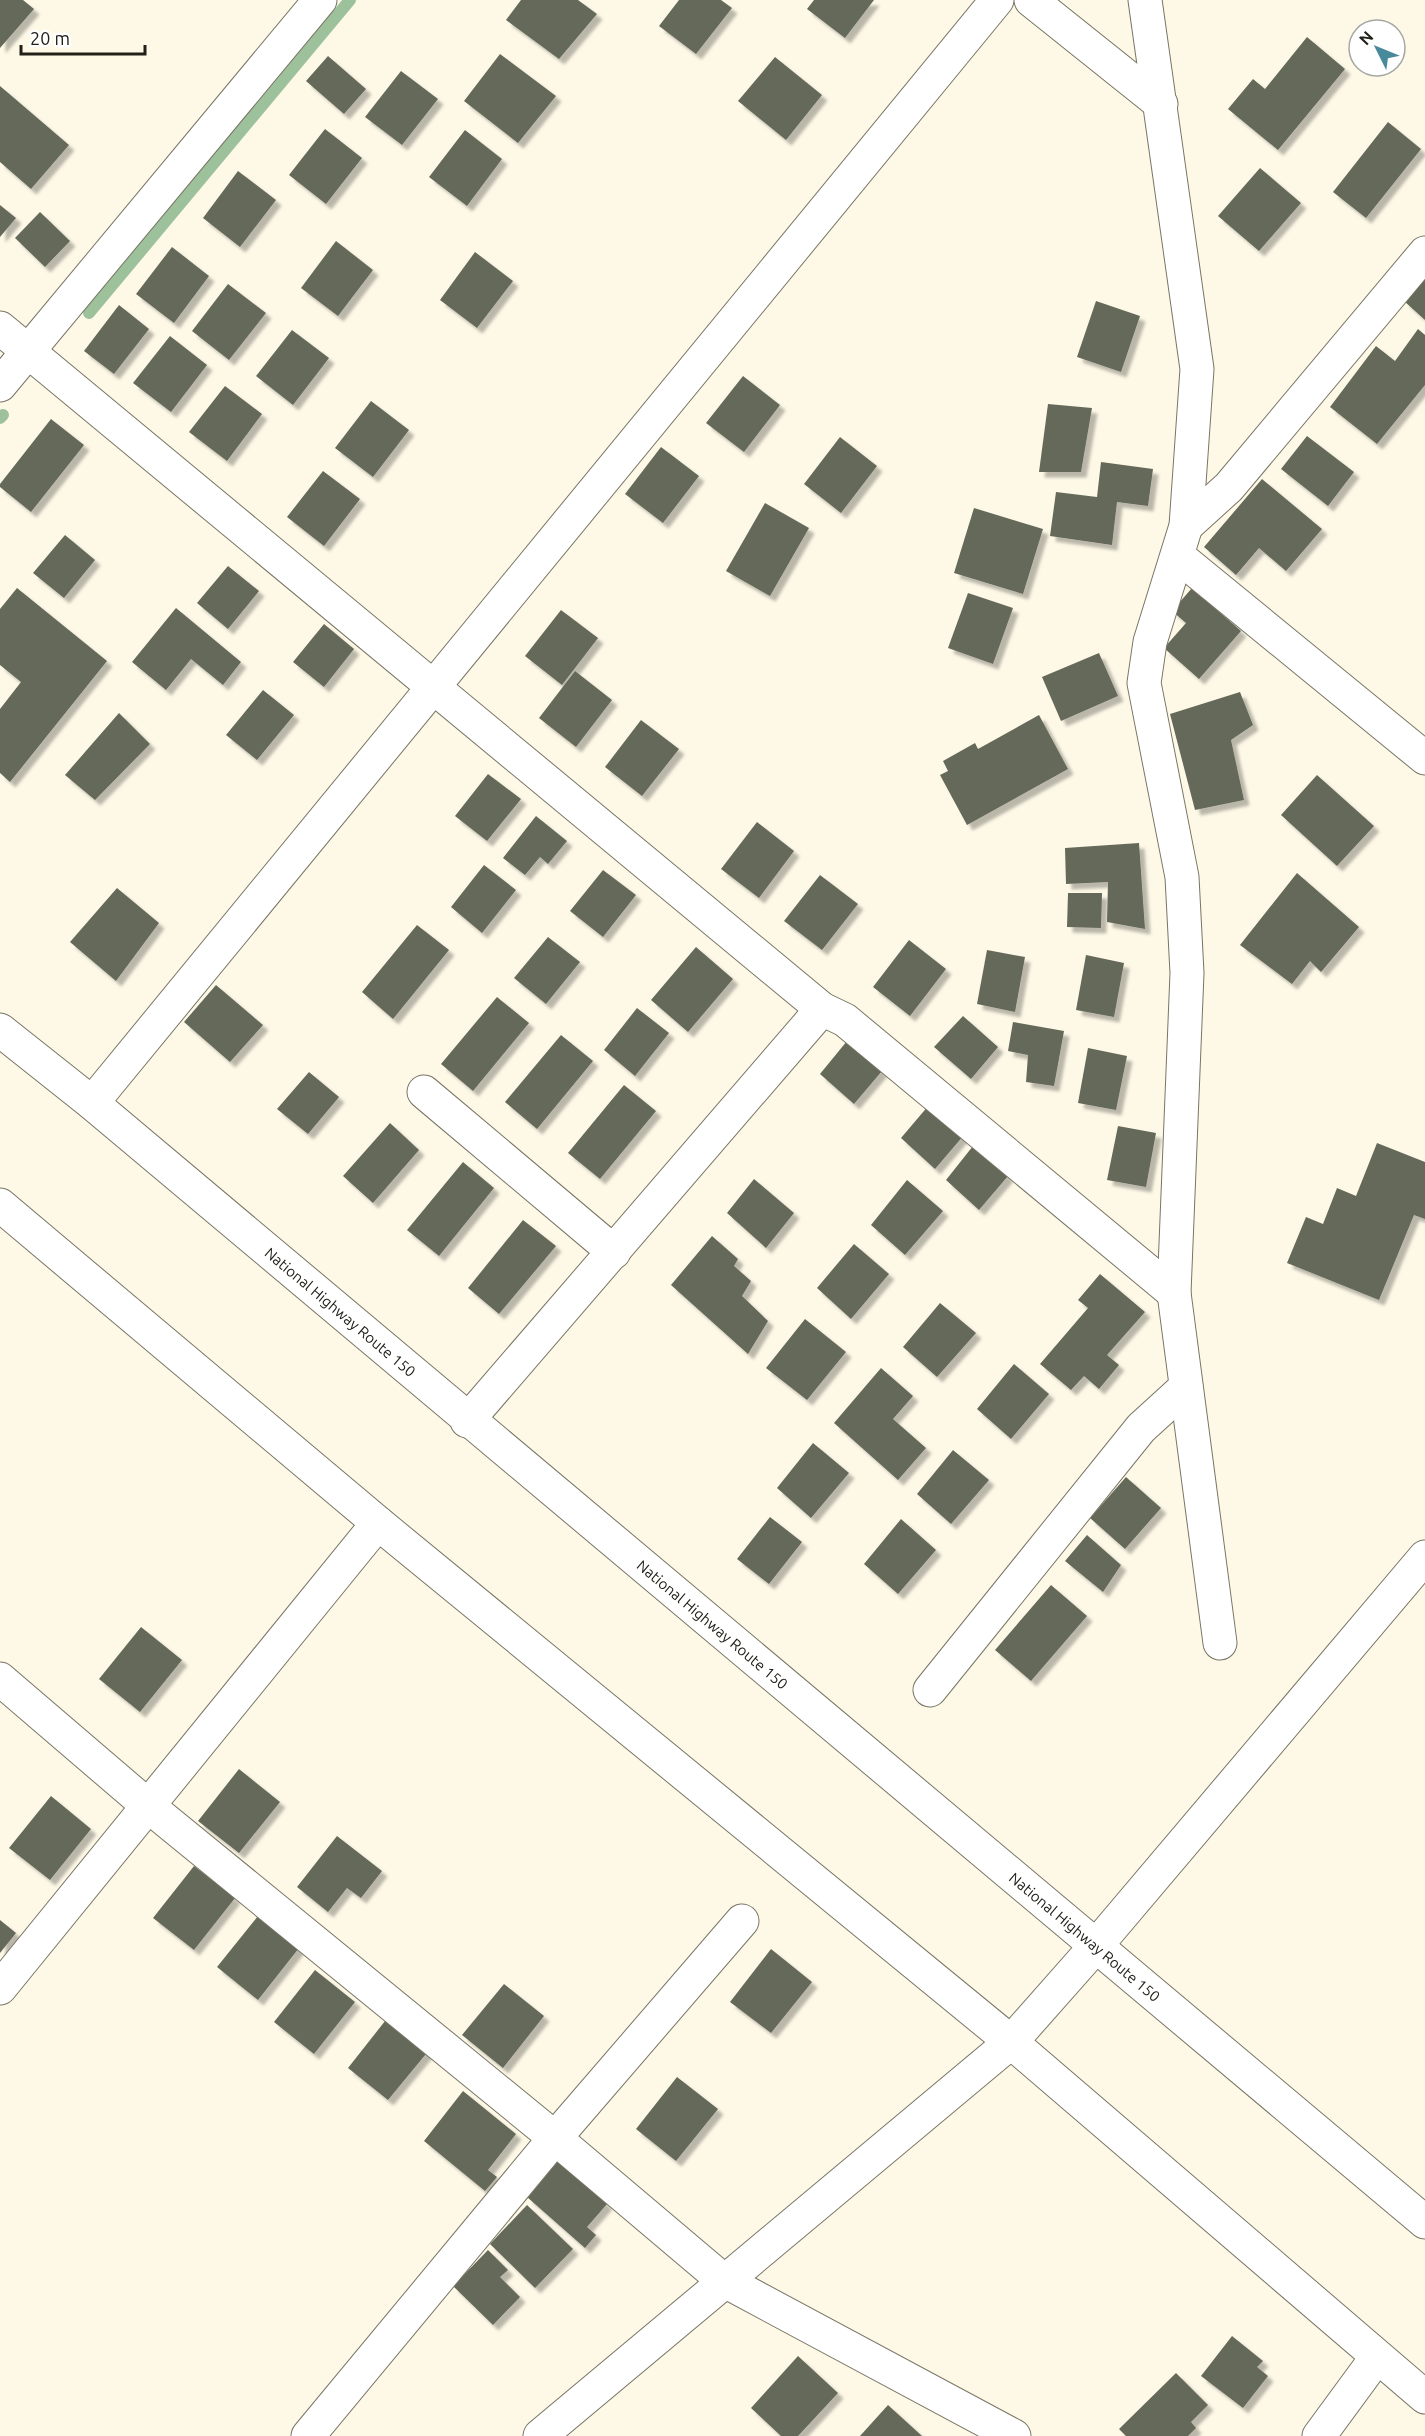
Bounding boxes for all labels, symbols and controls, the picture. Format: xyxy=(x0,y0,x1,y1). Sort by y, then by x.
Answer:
scale bar xyxy=(21,18,146,56)
north arrow xyxy=(1347,18,1407,78)
text: N xyxy=(1355,27,1377,48)
text: 20 m xyxy=(30,28,70,48)
street label: National Highway Route 150 xyxy=(262,1244,419,1380)
street label: National Highway Route 150 xyxy=(634,1556,792,1692)
street label: National Highway Route 150 xyxy=(1006,1869,1164,2005)

